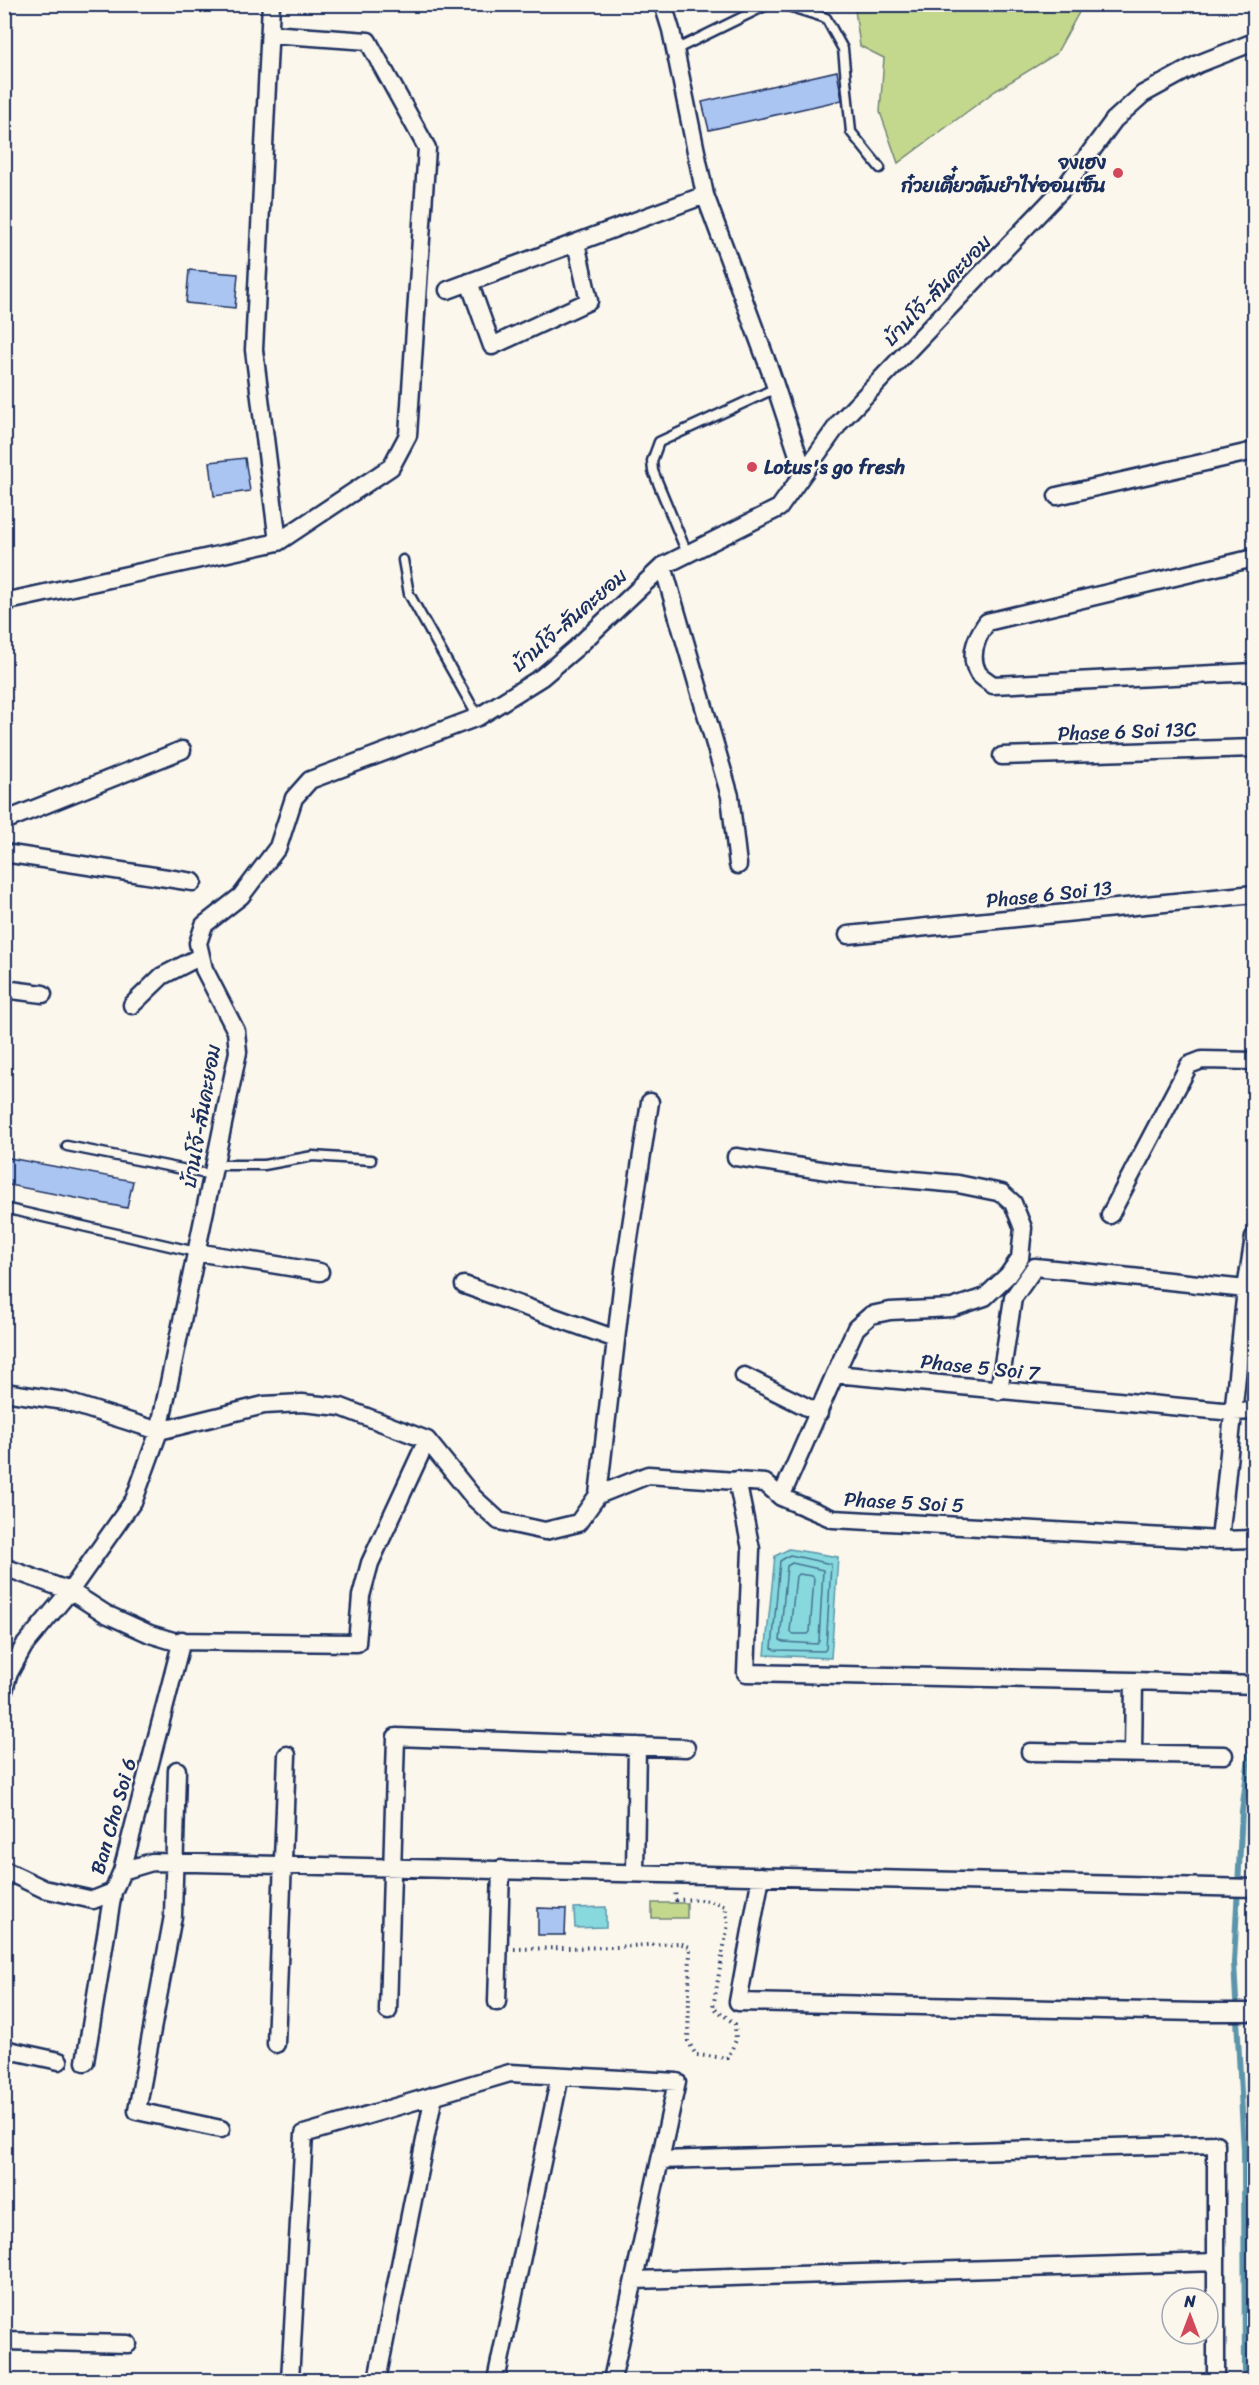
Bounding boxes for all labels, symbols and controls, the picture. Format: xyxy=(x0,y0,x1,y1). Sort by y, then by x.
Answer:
place label: จงเฮง ก๋วยเตี๋ยวต้มยำไข่ออนเซ็น xyxy=(901,145,1107,203)
marker: จงเฮง ก๋วยเตี๋ยวต้มยำไข่ออนเซ็น xyxy=(1111,166,1125,180)
street label: บ้านโจ้-สันคะยอม xyxy=(875,226,1001,355)
place label: Lotus's go fresh xyxy=(764,450,906,485)
marker: Lotus's go fresh xyxy=(745,460,759,474)
street label: บ้านโจ้-สันคะยอม xyxy=(503,559,636,681)
street label: Phase 6 Soi 13C xyxy=(1057,712,1198,751)
street label: Phase 6 Soi 13 xyxy=(984,870,1114,919)
street label: บ้านโจ้-สันคะยอม xyxy=(172,1041,231,1190)
street label: Phase 5 Soi 7 xyxy=(919,1344,1043,1391)
street label: Phase 5 Soi 5 xyxy=(843,1482,965,1523)
street label: Ban Cho Soi 6 xyxy=(80,1754,147,1878)
north arrow xyxy=(1160,2286,1220,2346)
text: N xyxy=(1183,2287,1196,2316)

